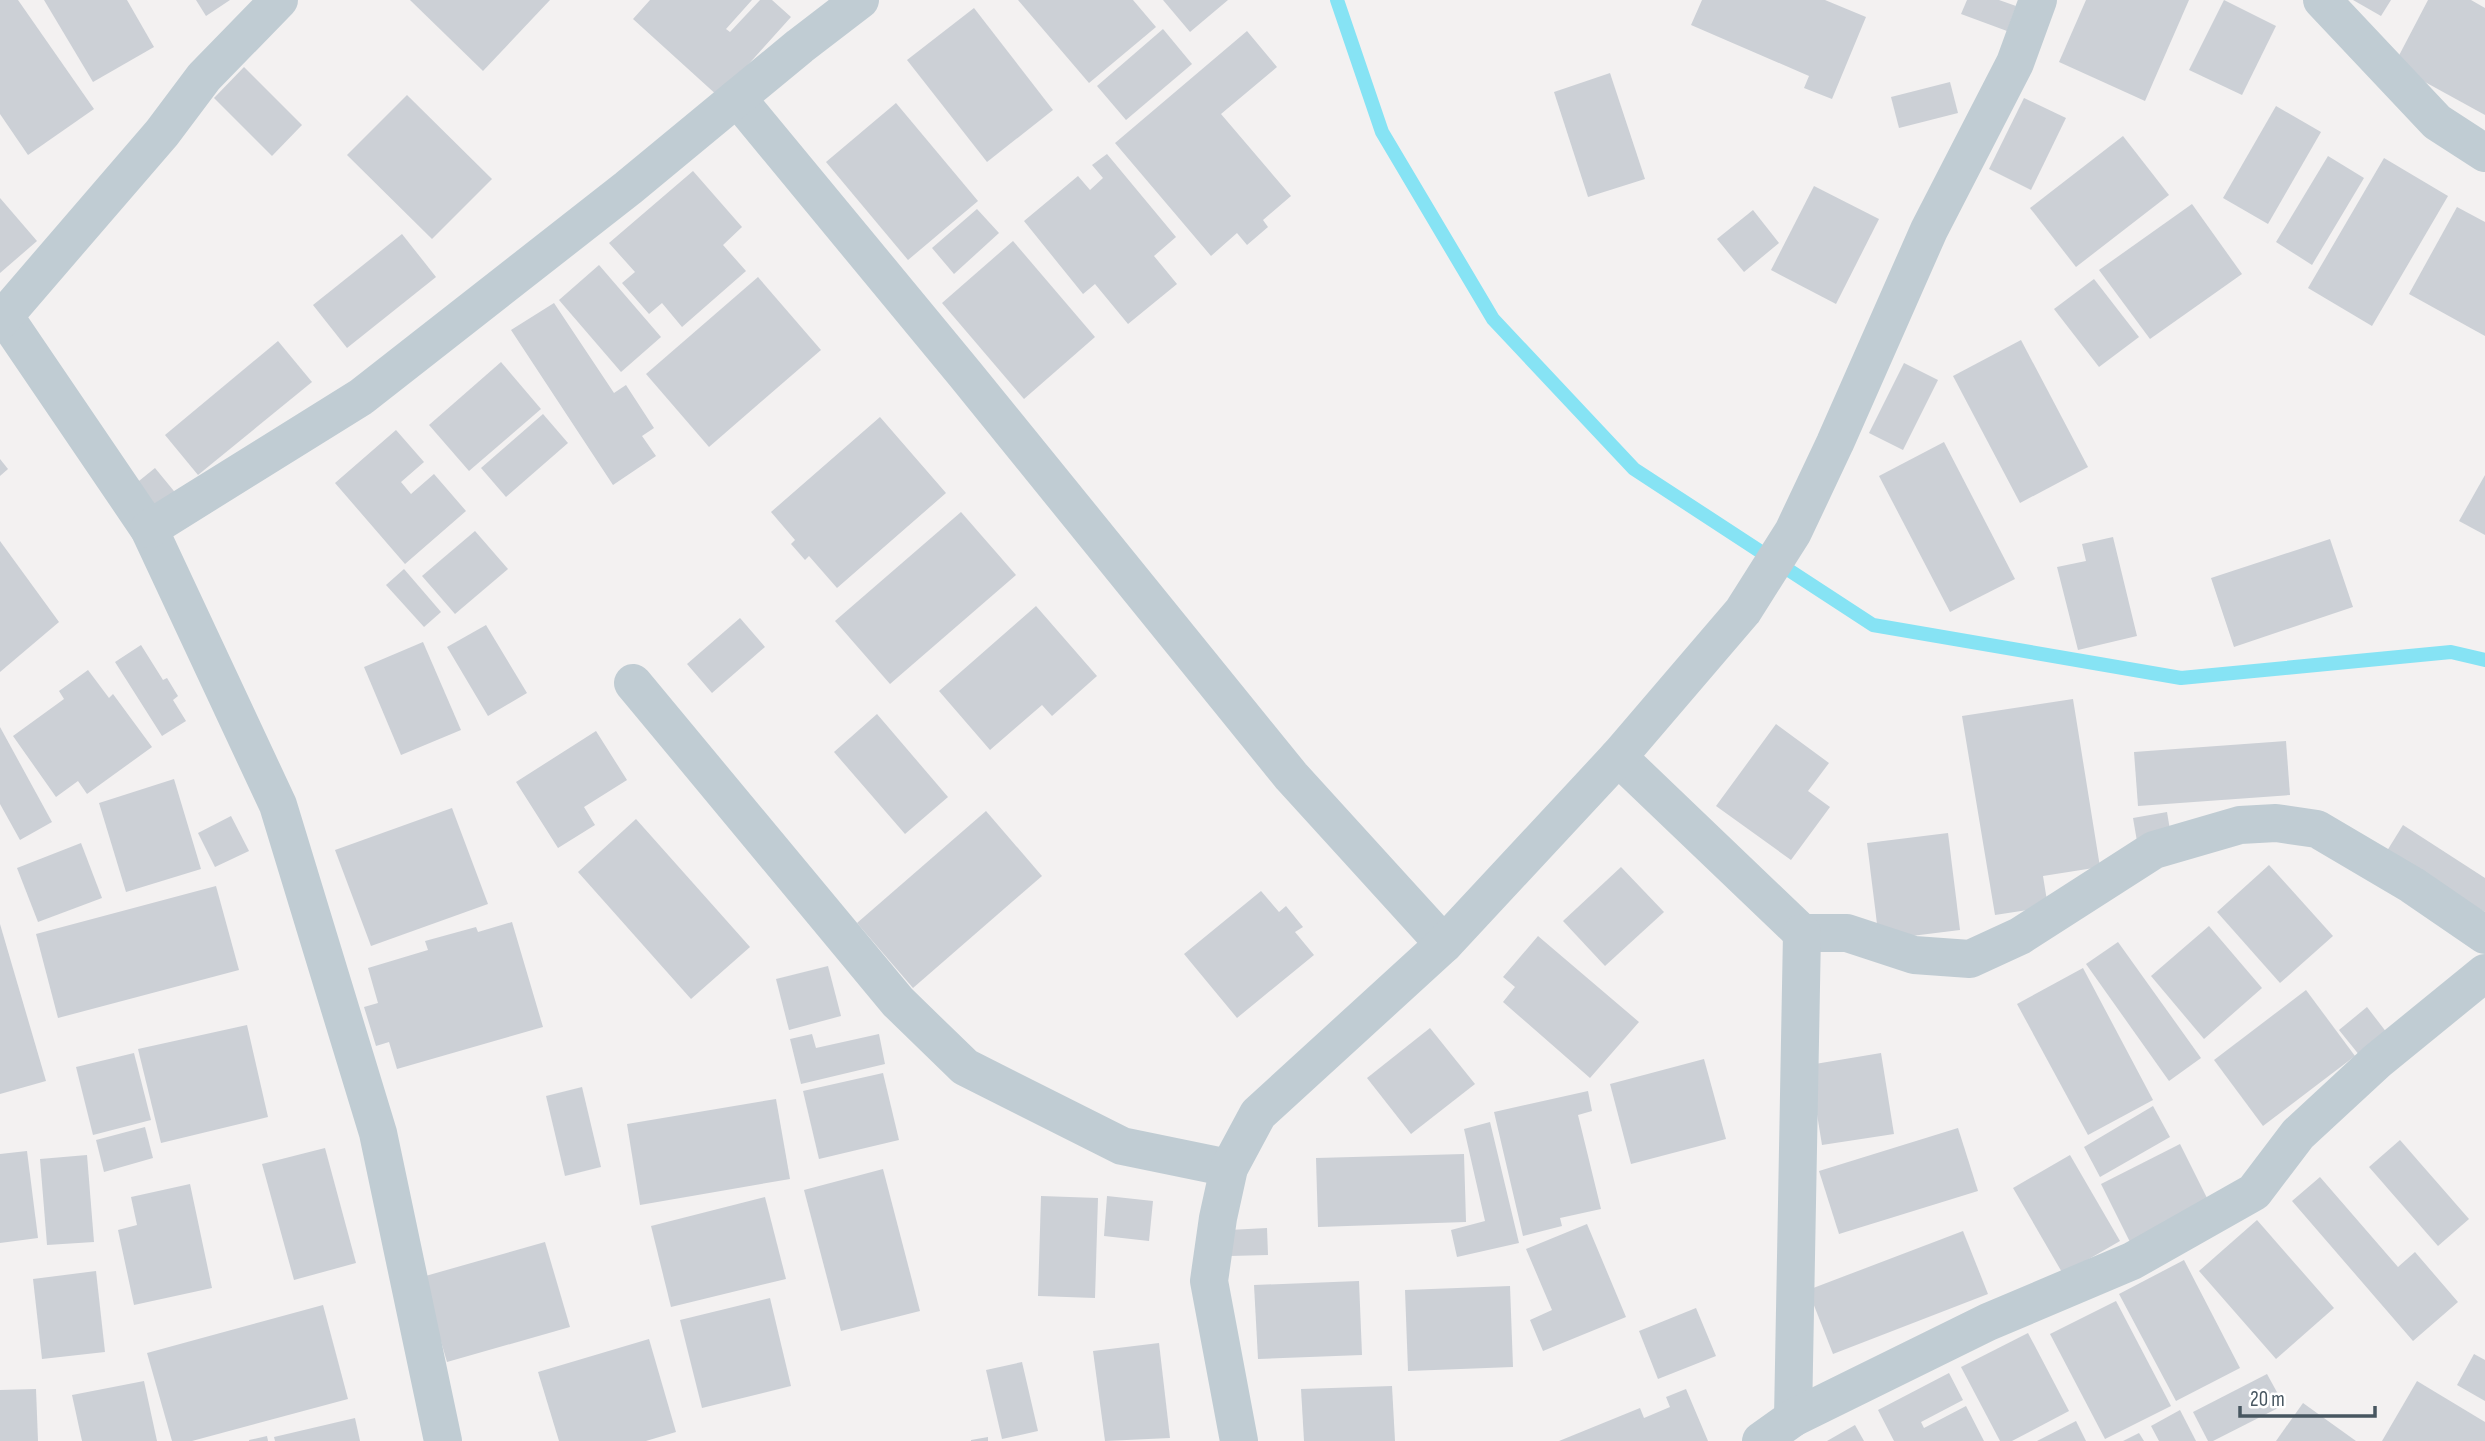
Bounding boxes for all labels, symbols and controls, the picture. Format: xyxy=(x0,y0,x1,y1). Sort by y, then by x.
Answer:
scale bar xyxy=(2240,1374,2375,1418)
text: 20 m xyxy=(2250,1387,2285,1412)

